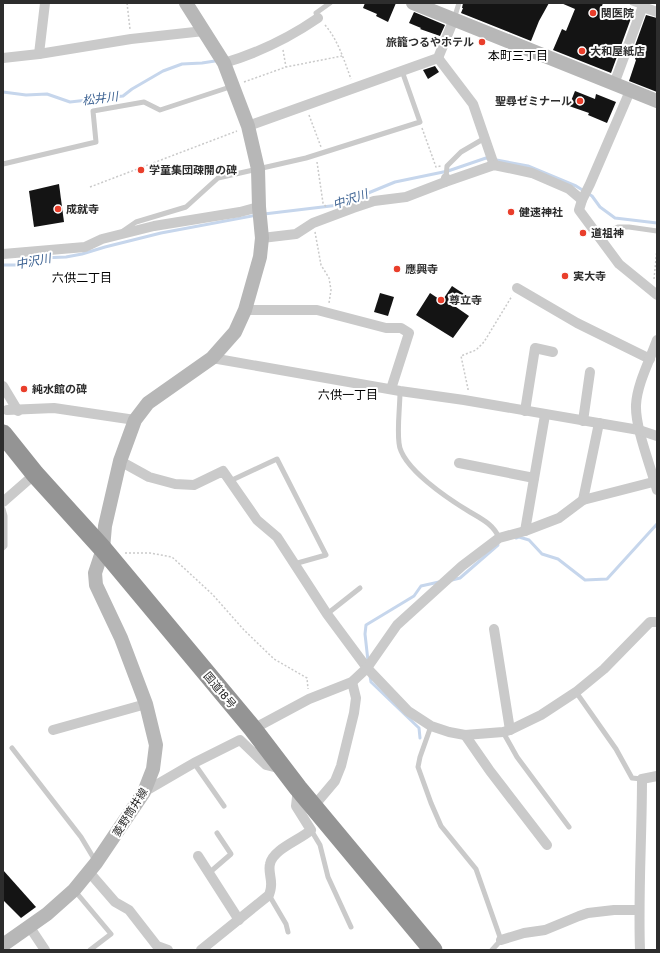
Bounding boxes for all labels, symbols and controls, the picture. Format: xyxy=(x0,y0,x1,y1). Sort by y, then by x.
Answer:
place label: 関医院 xyxy=(601,6,634,20)
marker: 関医院 xyxy=(588,8,598,18)
place label: 旅籠つるやホテル xyxy=(386,35,474,49)
marker: 旅籠つるやホテル xyxy=(477,37,487,47)
place label: 大和屋紙店 xyxy=(590,44,645,58)
marker: 大和屋紙店 xyxy=(577,46,587,56)
district label: 本町三丁目 xyxy=(488,48,548,63)
water label: 松井川 xyxy=(81,88,121,108)
place label: 聖尋ゼミナール xyxy=(495,94,572,108)
marker: 聖尋ゼミナール xyxy=(575,96,585,106)
place label: 学童集団疎開の碑 xyxy=(149,163,237,177)
marker: 学童集団疎開の碑 xyxy=(136,165,146,175)
water label: 中沢川 xyxy=(331,185,371,212)
place label: 成就寺 xyxy=(66,202,99,216)
marker: 成就寺 xyxy=(53,204,63,214)
place label: 健速神社 xyxy=(518,205,563,219)
marker: 健速神社 xyxy=(506,207,516,217)
place label: 道祖神 xyxy=(591,226,624,240)
marker: 道祖神 xyxy=(578,228,588,238)
water label: 中沢川 xyxy=(14,250,54,272)
place label: 應興寺 xyxy=(405,262,438,276)
marker: 應興寺 xyxy=(392,264,402,274)
place label: 実大寺 xyxy=(573,269,606,283)
district label: 六供二丁目 xyxy=(52,270,112,285)
marker: 実大寺 xyxy=(560,271,570,281)
place label: 尊立寺 xyxy=(449,293,482,307)
marker: 尊立寺 xyxy=(436,295,446,305)
place label: 純水館の碑 xyxy=(32,382,87,396)
marker: 純水館の碑 xyxy=(19,384,29,394)
district label: 六供一丁目 xyxy=(318,387,378,402)
street label: 国道18号 xyxy=(201,669,239,711)
street label: 菱野筒井線 xyxy=(109,785,151,839)

